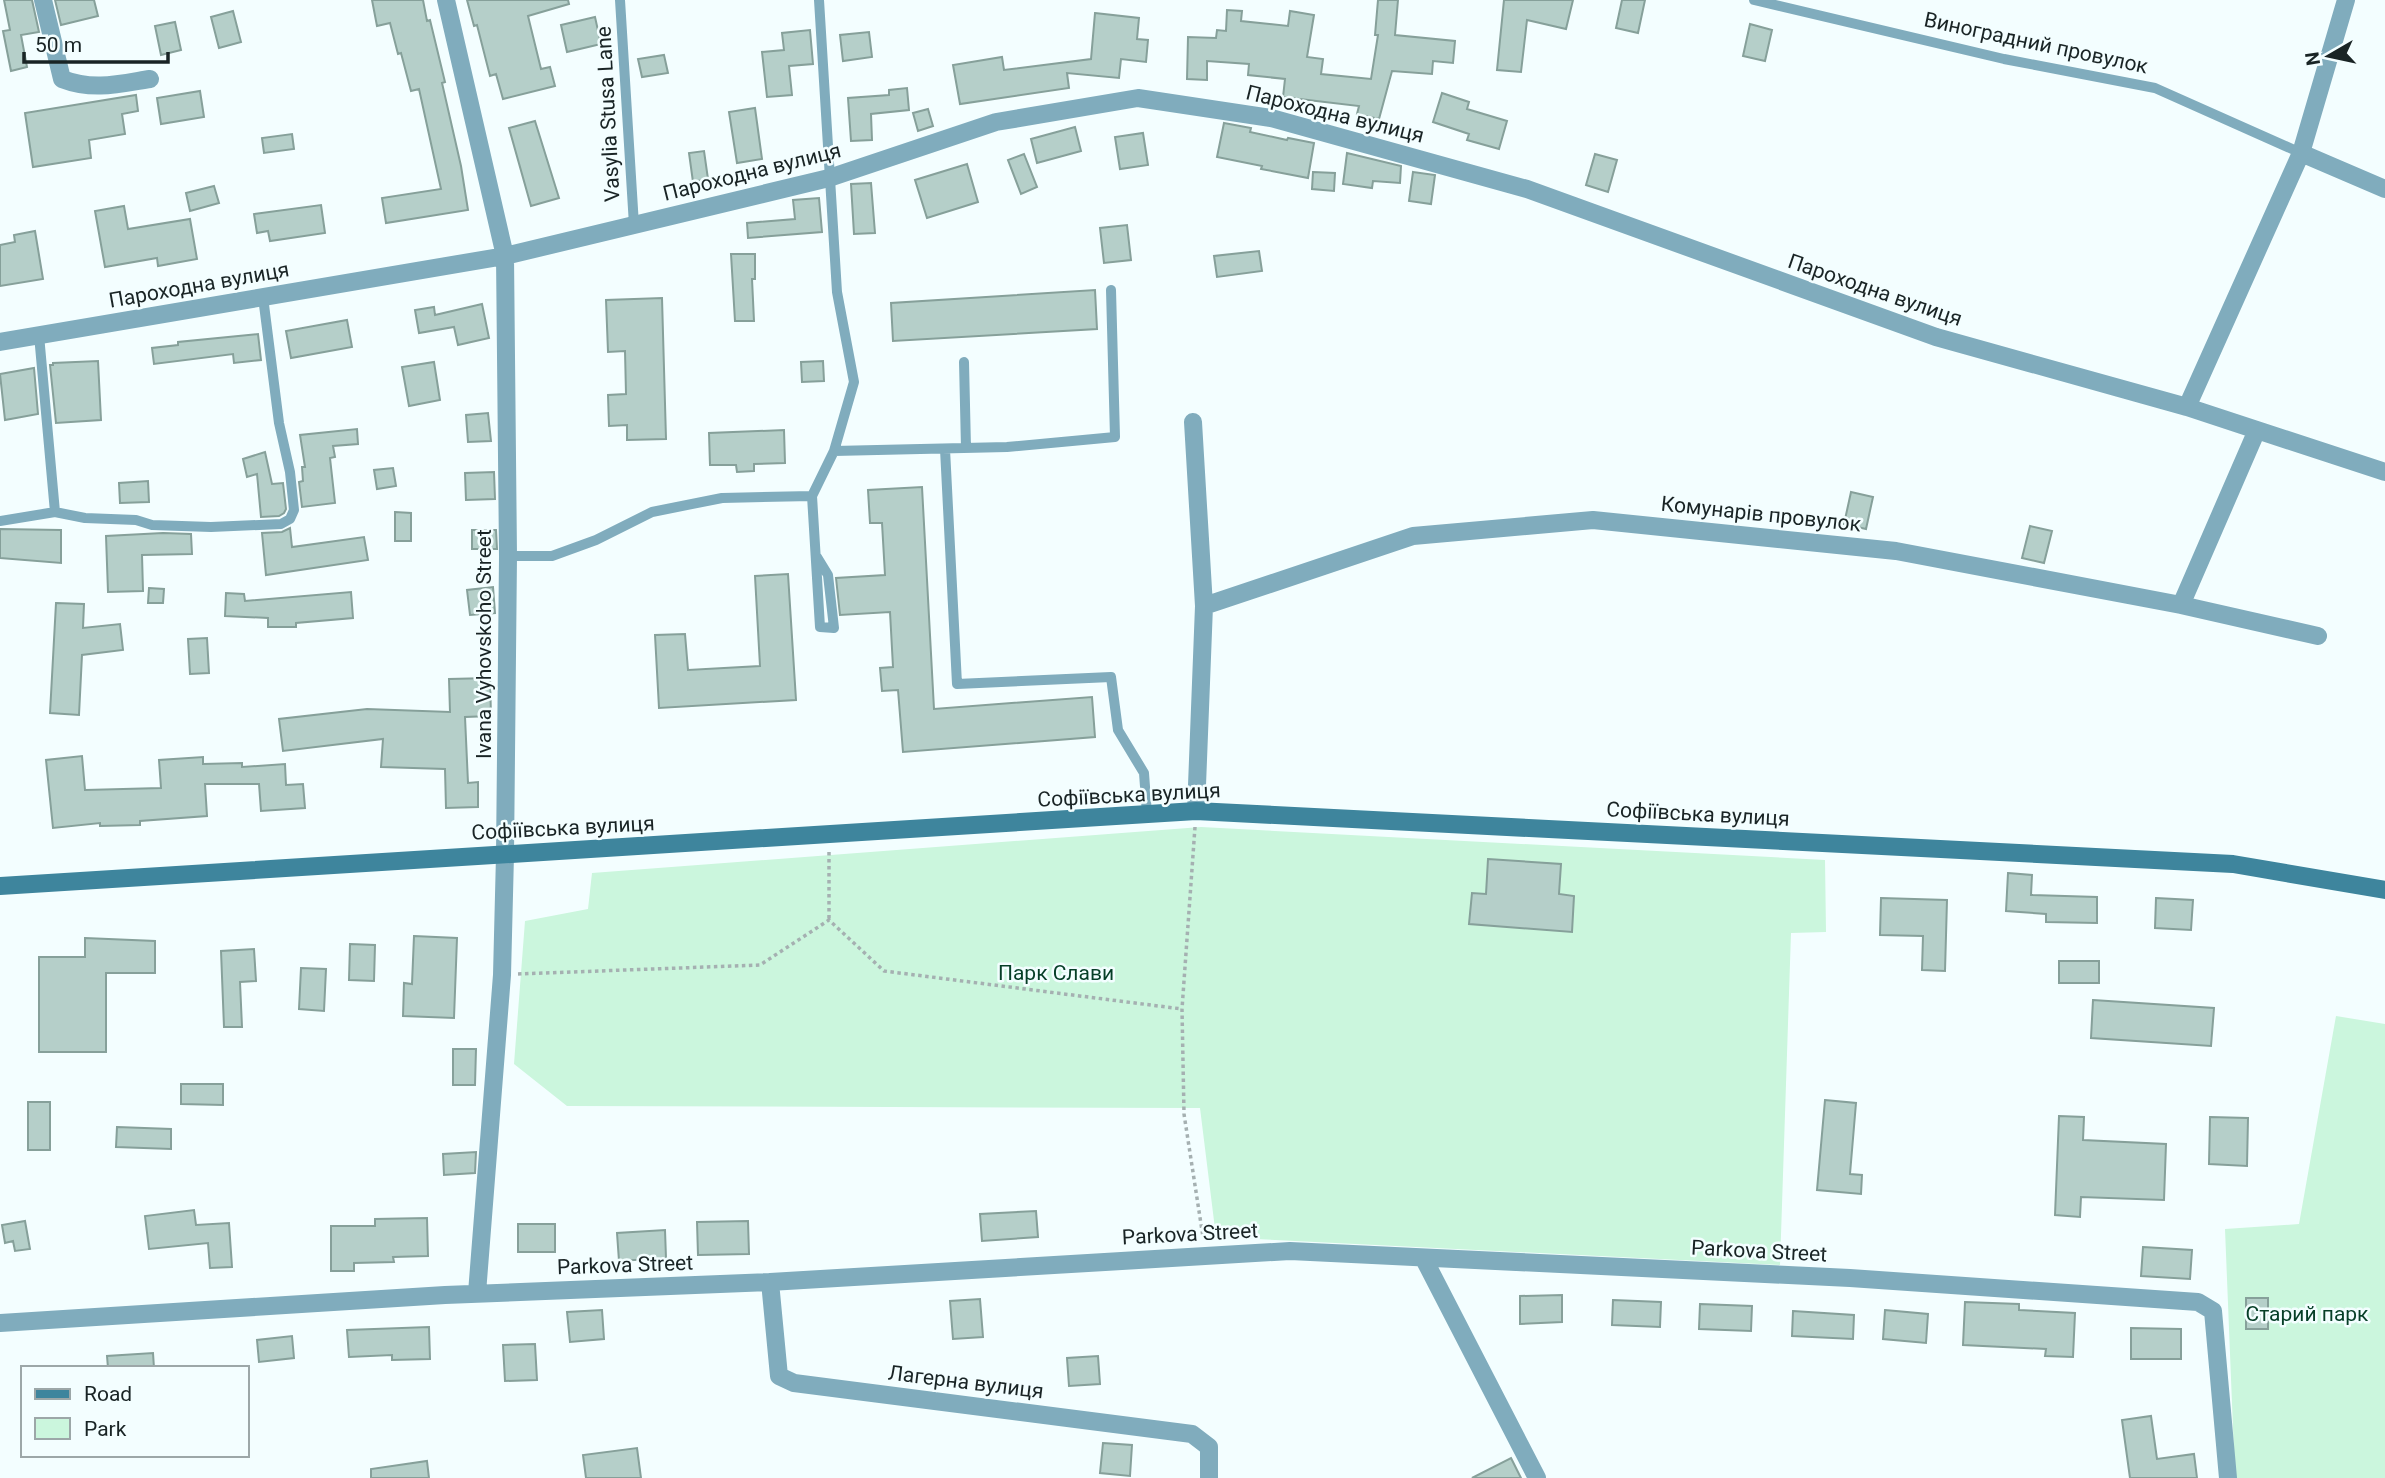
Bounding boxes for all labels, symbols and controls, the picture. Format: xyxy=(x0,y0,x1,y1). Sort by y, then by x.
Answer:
street label: Виноградний провулок xyxy=(1922,8,2151,79)
scale bar xyxy=(24,21,168,65)
north arrow xyxy=(2294,21,2364,91)
street label: Vasylia Stusa Lane xyxy=(591,26,625,202)
text: 50 m xyxy=(35,33,82,57)
text: N xyxy=(2300,50,2325,67)
street label: Пароходна вулиця xyxy=(1244,80,1426,148)
street label: Пароходна вулиця xyxy=(661,138,843,206)
street label: Пароходна вулиця xyxy=(1785,249,1965,331)
street label: Пароходна вулиця xyxy=(107,257,291,313)
street label: Комунарів провулок xyxy=(1660,492,1863,537)
street label: Ivana Vyhovskoho Street xyxy=(472,529,496,759)
street label: Софіївська вулиця xyxy=(1037,778,1221,812)
street label: Софіївська вулиця xyxy=(1606,797,1790,831)
street label: Софіївська вулиця xyxy=(471,811,655,845)
park label: Парк Слави xyxy=(998,961,1114,985)
street label: Parkova Street xyxy=(1121,1218,1259,1250)
street label: Parkova Street xyxy=(1690,1235,1828,1267)
street label: Parkova Street xyxy=(557,1251,694,1279)
park label: Старий парк xyxy=(2246,1302,2369,1326)
street label: Лагерна вулиця xyxy=(887,1361,1045,1403)
legend xyxy=(21,1366,248,1457)
text: Road xyxy=(84,1382,132,1406)
text: Park xyxy=(84,1417,127,1441)

